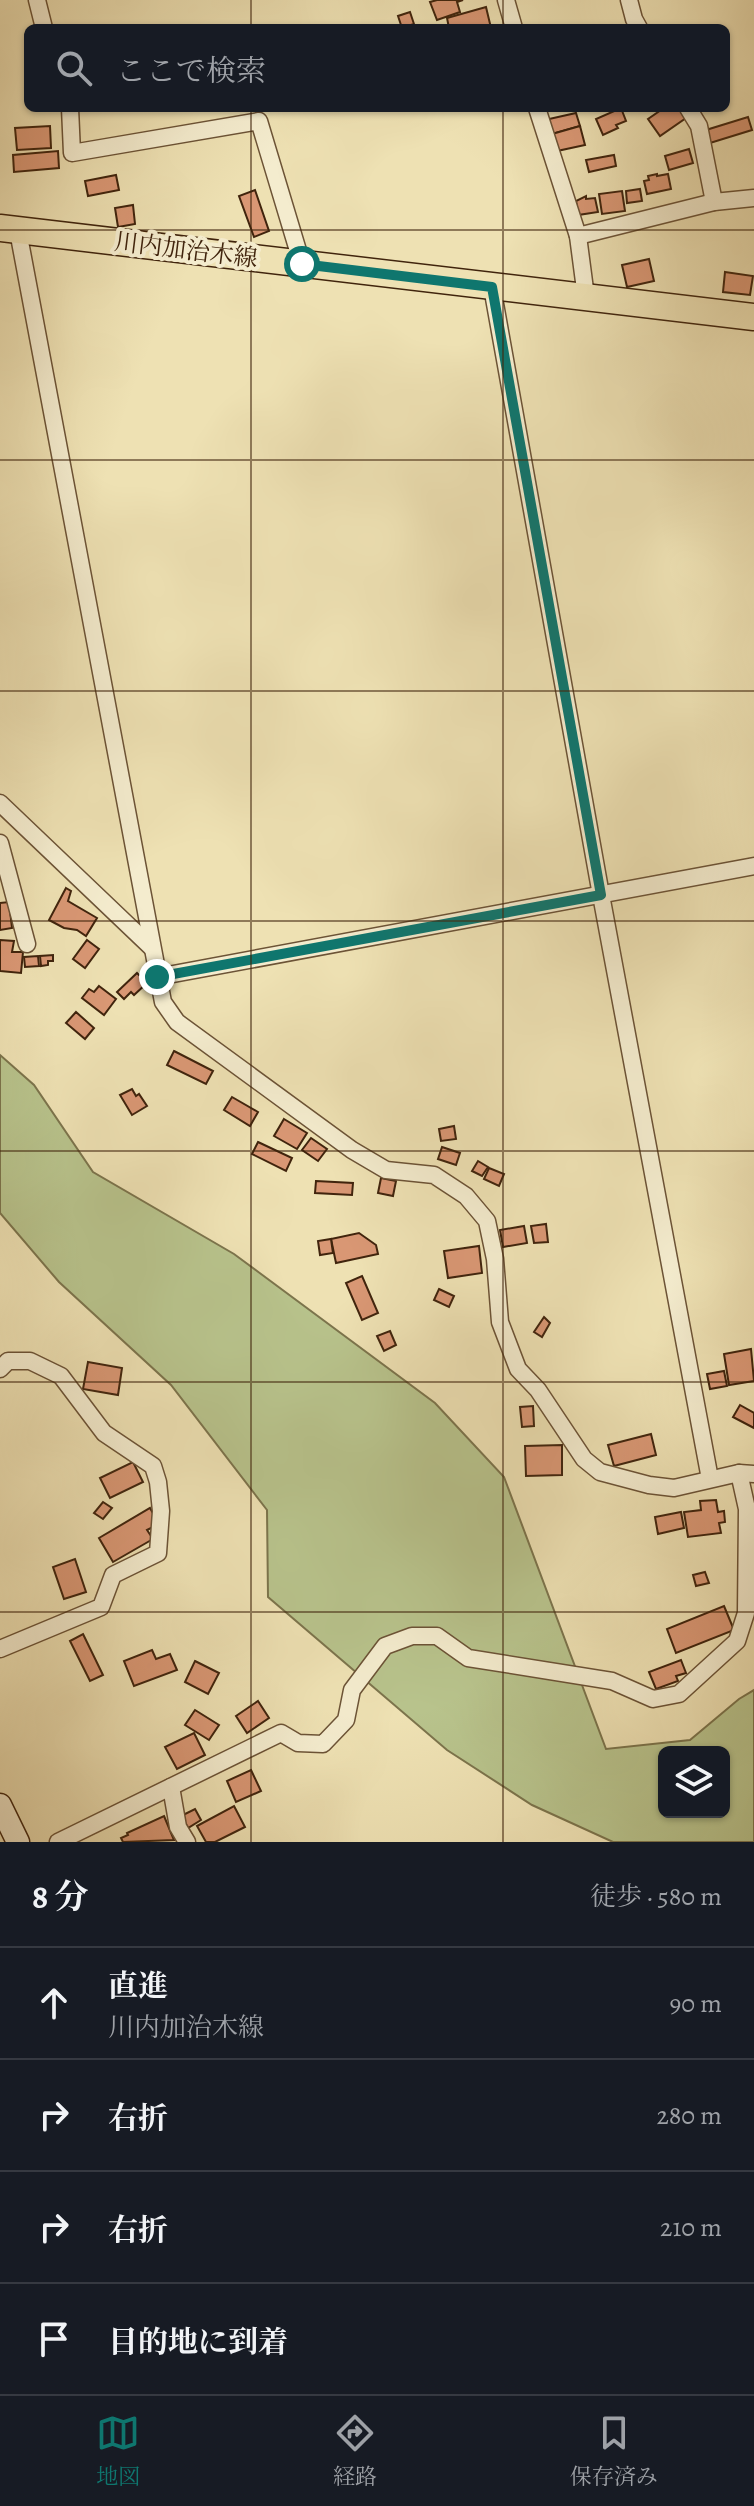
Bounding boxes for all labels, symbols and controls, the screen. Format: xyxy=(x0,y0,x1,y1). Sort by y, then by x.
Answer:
search box xyxy=(24,24,730,112)
icon: search xyxy=(52,46,96,90)
text: ここで検索 xyxy=(116,51,266,91)
street label: 川内加治木線 xyxy=(113,225,259,275)
route start xyxy=(284,246,320,282)
route end xyxy=(139,959,175,995)
map controls xyxy=(658,1746,730,1818)
button: layers xyxy=(658,1746,730,1818)
text: 8 分 xyxy=(32,1873,88,1920)
text: 徒歩 · 580 m xyxy=(590,1879,722,1914)
text: 直進 xyxy=(108,1966,168,2006)
icon: ahead xyxy=(32,1981,76,2025)
text: 90 m xyxy=(670,1986,722,2021)
text: 川内加治木線 xyxy=(108,2010,264,2045)
icon: right xyxy=(32,2093,76,2137)
text: 右折 xyxy=(108,2098,168,2138)
text: 280 m xyxy=(656,2098,722,2133)
icon: right xyxy=(32,2205,76,2249)
text: 右折 xyxy=(108,2210,168,2250)
text: 210 m xyxy=(660,2210,722,2245)
icon: arrive xyxy=(32,2317,76,2361)
text: 目的地に到着 xyxy=(108,2322,288,2362)
tab: 地図 xyxy=(96,2411,140,2492)
tab: 経路 xyxy=(333,2411,377,2492)
tab: 保存済み xyxy=(570,2411,658,2492)

